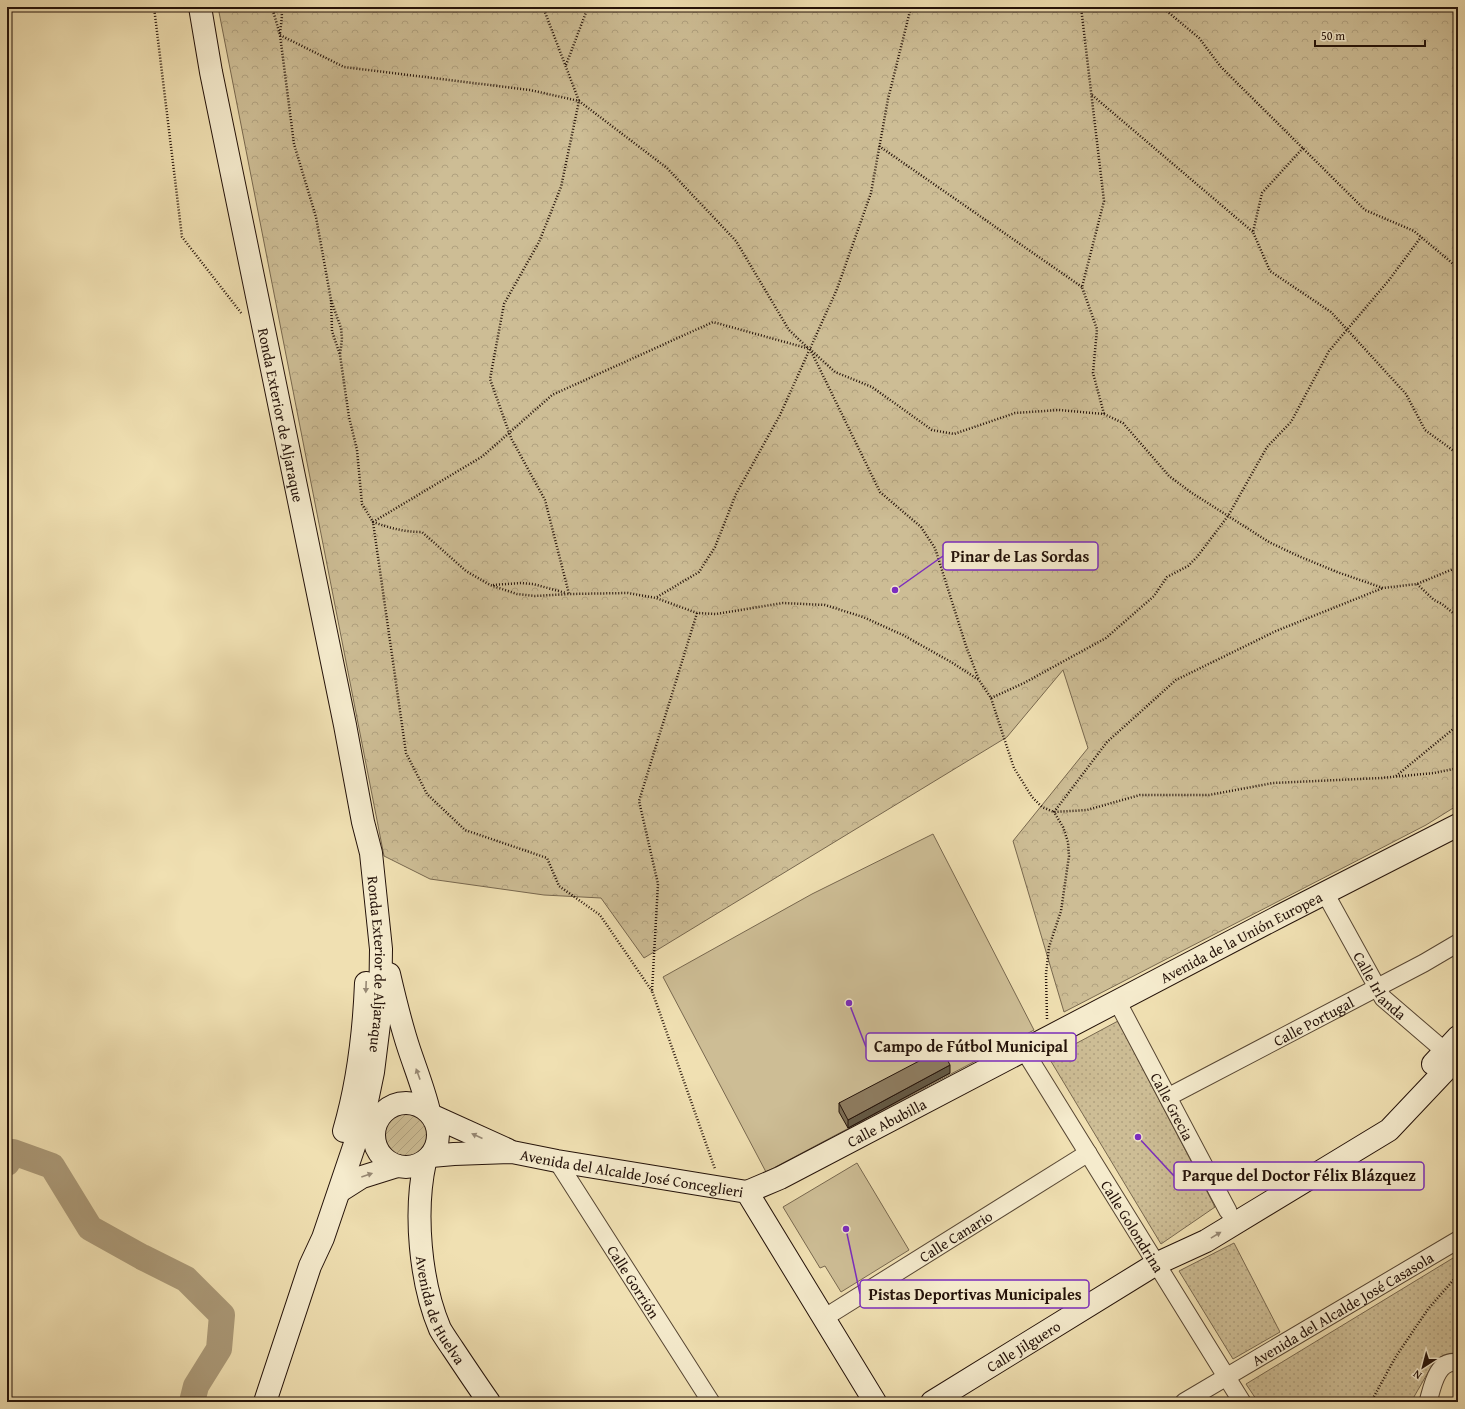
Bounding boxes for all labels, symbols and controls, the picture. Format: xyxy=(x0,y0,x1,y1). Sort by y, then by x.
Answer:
scale bar xyxy=(1315,22,1425,48)
text: 50 m xyxy=(1321,27,1345,44)
street label: Ronda Exterior de Aljaraque xyxy=(253,326,309,504)
callout: Pinar de Las Sordas xyxy=(943,542,1098,570)
text: Pinar de Las Sordas xyxy=(951,544,1089,568)
street label: Ronda Exterior de Aljaraque xyxy=(363,875,392,1054)
street label: Avenida de la Unión Europea xyxy=(1156,886,1326,988)
street label: Calle Irlanda xyxy=(1349,948,1411,1024)
one-way arrow xyxy=(363,981,369,994)
street label: Calle Portugal xyxy=(1269,991,1357,1051)
callout: Campo de Fútbol Municipal xyxy=(866,1033,1076,1061)
text: Campo de Fútbol Municipal xyxy=(874,1034,1068,1058)
one-way arrow xyxy=(415,1067,421,1079)
street label: Calle Grecia xyxy=(1146,1069,1199,1144)
street label: Calle Abubilla xyxy=(843,1093,930,1152)
one-way arrow xyxy=(471,1133,483,1139)
street label: Avenida del Alcalde José Conceglieri xyxy=(519,1143,745,1202)
callout: Parque del Doctor Félix Blázquez xyxy=(1174,1162,1424,1190)
text: Parque del Doctor Félix Blázquez xyxy=(1182,1163,1416,1187)
one-way arrow xyxy=(361,1172,373,1178)
street label: Calle Golondrina xyxy=(1096,1176,1170,1276)
street label: Calle Canario xyxy=(915,1205,996,1267)
one-way arrow xyxy=(1210,1232,1222,1239)
street label: Calle Gorrión xyxy=(603,1241,666,1323)
street label: Avenida del Alcalde José Casasola xyxy=(1248,1246,1437,1370)
street label: Avenida de Huelva xyxy=(411,1254,471,1368)
callout: Pistas Deportivas Municipales xyxy=(860,1280,1089,1308)
text: Pistas Deportivas Municipales xyxy=(868,1282,1082,1306)
street label: Calle Jilguero xyxy=(982,1315,1064,1377)
north arrow xyxy=(1403,1347,1443,1387)
text: N xyxy=(1409,1366,1425,1384)

